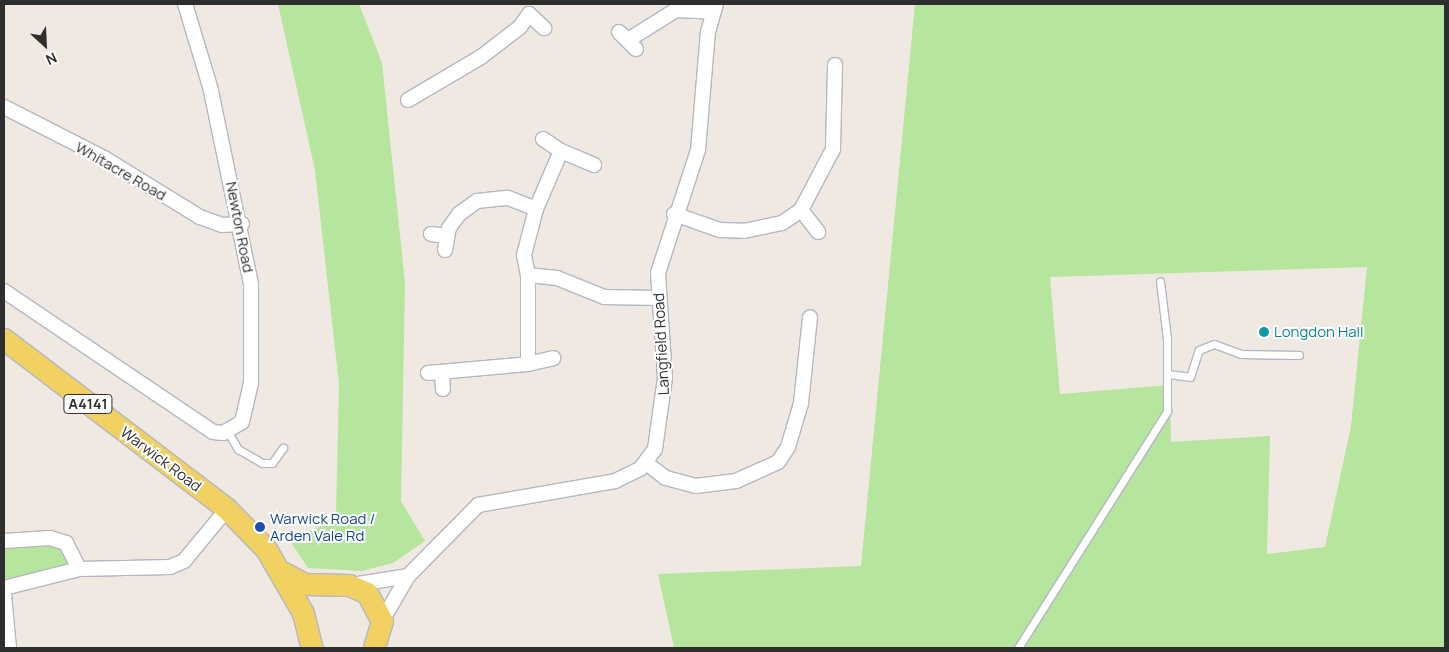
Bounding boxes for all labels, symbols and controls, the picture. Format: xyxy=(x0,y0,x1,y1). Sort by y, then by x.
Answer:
north arrow xyxy=(20,20,70,70)
text: N xyxy=(43,48,60,70)
street label: Whitacre Road xyxy=(72,138,170,204)
street label: Newton Road xyxy=(222,180,258,274)
street label: Langfield Road xyxy=(649,292,673,396)
place label: Longdon Hall xyxy=(1274,323,1364,341)
marker: Longdon Hall xyxy=(1258,326,1270,338)
road number: A4141 xyxy=(63,392,113,416)
street label: Warwick Road xyxy=(117,423,205,495)
place label: Warwick Road / Arden Vale Rd xyxy=(270,509,375,544)
marker: Warwick Road / Arden Vale Rd xyxy=(254,521,266,533)

